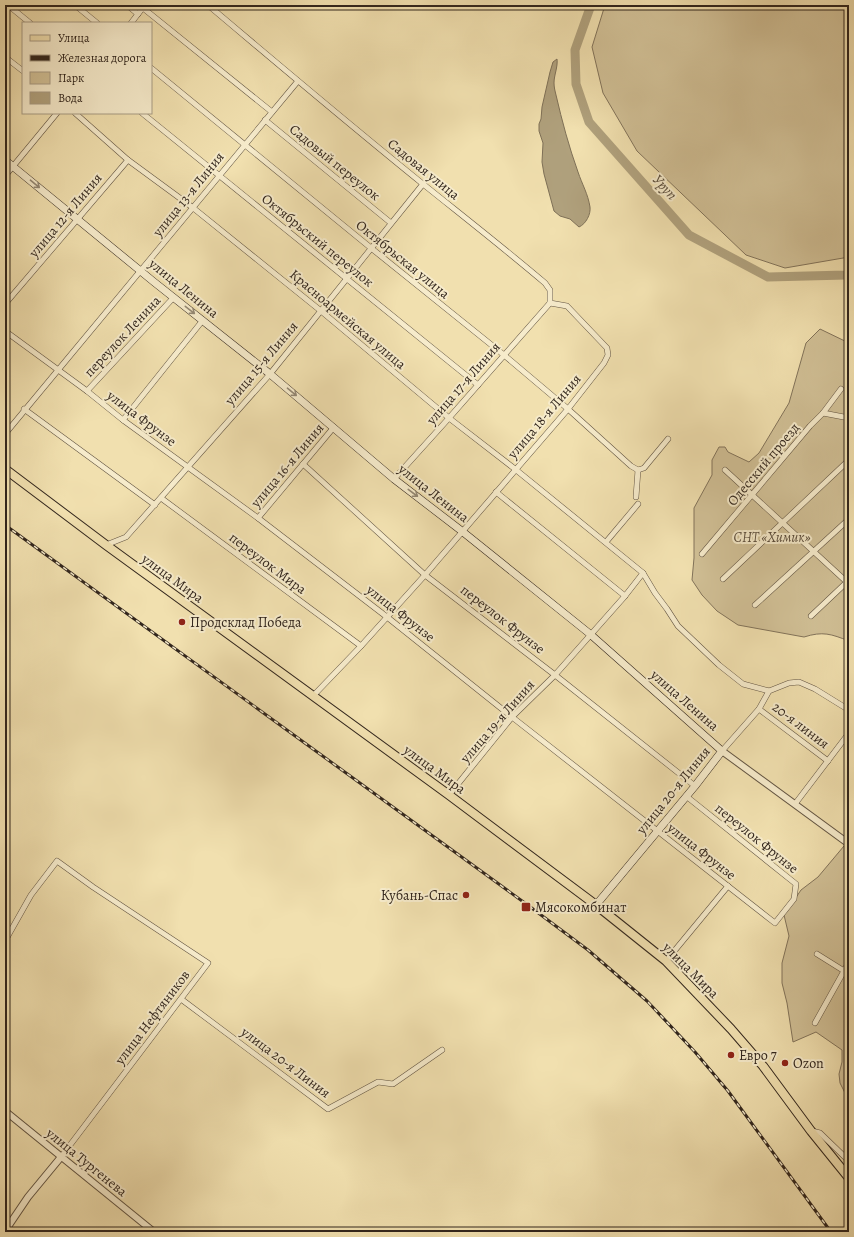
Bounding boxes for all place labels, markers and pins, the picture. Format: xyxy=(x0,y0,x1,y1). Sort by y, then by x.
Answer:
place label: Продсклад Победа xyxy=(190,613,302,632)
marker: Продсклад Победа xyxy=(177,617,187,627)
place label: Кубань-Спас xyxy=(381,886,458,905)
marker: Кубань-Спас xyxy=(461,890,471,900)
place label: Мясокомбинат xyxy=(535,898,626,917)
marker: Мясокомбинат xyxy=(520,901,532,913)
place label: Евро 7 xyxy=(739,1046,777,1065)
marker: Евро 7 xyxy=(726,1050,736,1060)
place label: Ozon xyxy=(793,1054,824,1073)
marker: Ozon xyxy=(780,1058,790,1068)

